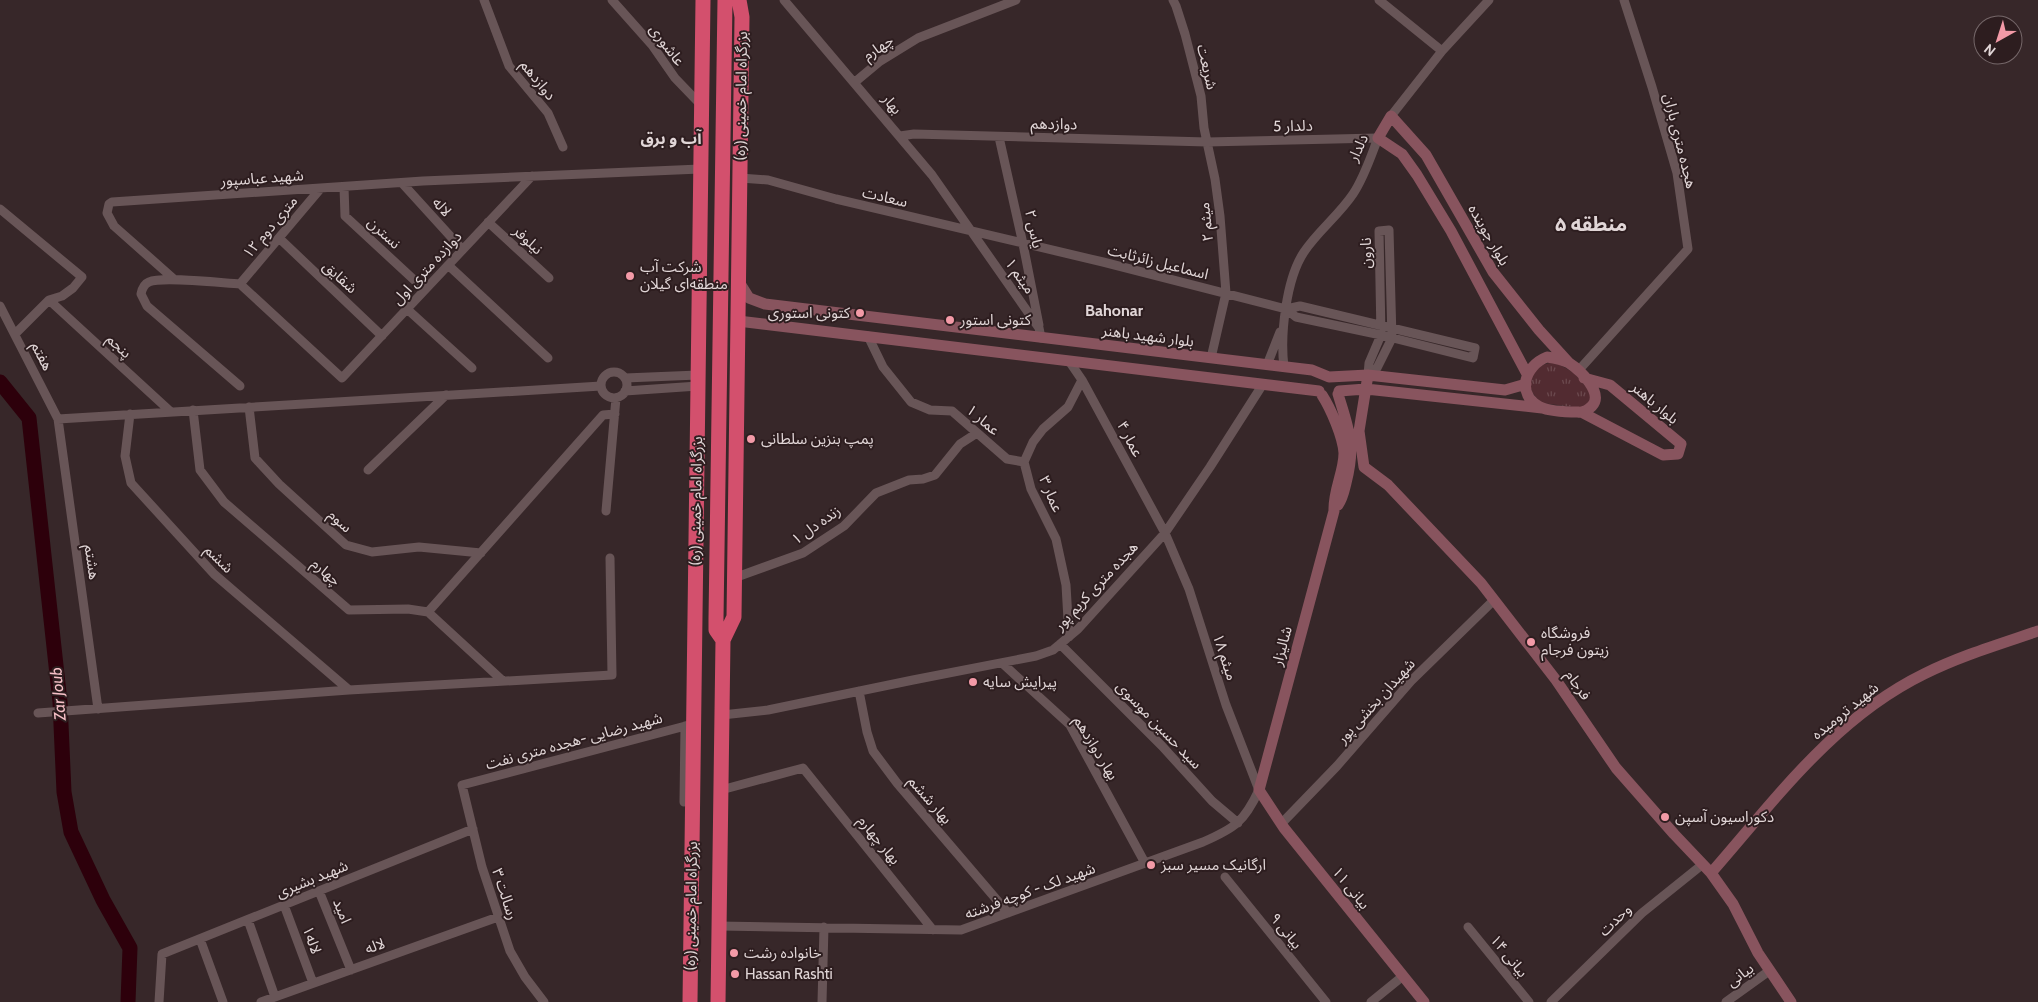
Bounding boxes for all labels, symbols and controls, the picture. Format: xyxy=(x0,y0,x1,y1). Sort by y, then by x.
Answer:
north arrow xyxy=(1973,15,2023,65)
street label: عاشوری xyxy=(645,21,689,70)
street label: بزرگراه امام خمینی (ره) xyxy=(731,31,753,161)
street label: چهارم xyxy=(859,31,898,66)
text: N xyxy=(1980,40,1999,60)
street label: شریعت xyxy=(1193,43,1221,92)
street label: دوازدهم xyxy=(515,56,560,105)
street label: بهار xyxy=(878,89,906,118)
street label: هجده متری باران xyxy=(1660,92,1700,190)
street label: دوازدهم xyxy=(1030,115,1077,135)
street label: دلدار 5 xyxy=(1273,117,1313,135)
district label: آب و برق xyxy=(641,128,702,148)
street label: دلدار xyxy=(1343,131,1372,165)
street label: شهید عباسپور xyxy=(219,166,304,191)
street label: سعادت xyxy=(861,183,910,211)
street label: ۱۲ متری دوم xyxy=(239,192,303,263)
street label: لاله xyxy=(429,194,455,220)
street label: میثم ۲ xyxy=(1195,201,1219,243)
street label: بلوار جوینده xyxy=(1464,201,1514,269)
street label: یاس ۲ xyxy=(1021,208,1047,250)
district label: منطقه ۵ xyxy=(1555,212,1627,236)
street label: نسترن xyxy=(364,213,404,253)
street label: نیلوفر xyxy=(509,221,547,258)
street label: دوازده متری اول xyxy=(388,227,466,309)
street label: نارون xyxy=(1357,238,1375,268)
street label: اسماعیل زائرثابت xyxy=(1106,241,1210,283)
street label: میثم ۱ xyxy=(1000,255,1039,298)
street label: شقایق xyxy=(318,257,361,298)
place label: شرکت آب منطقه‌ای گیلان xyxy=(640,258,728,293)
marker: شرکت آب منطقه‌ای گیلان xyxy=(624,270,636,282)
district label: Bahonar xyxy=(1085,301,1144,320)
place label: کتونی استوری xyxy=(768,304,851,322)
marker: کتونی استوری xyxy=(854,307,866,319)
place label: کتونی استور xyxy=(959,311,1032,329)
marker: کتونی استور xyxy=(944,314,956,326)
street label: بلوار شهید باهنر xyxy=(1100,321,1195,351)
street label: پنجم xyxy=(101,330,135,363)
street label: هفتم xyxy=(25,339,57,374)
street label: بلوار باهنر xyxy=(1627,377,1682,428)
street label: عمار ۱ xyxy=(963,401,1004,439)
street label: عمار ۴ xyxy=(1113,418,1147,460)
place label: پمپ بنزین سلطانی xyxy=(761,430,874,449)
marker: پمپ بنزین سلطانی xyxy=(745,433,757,445)
street label: بزرگراه امام خمینی (ره) xyxy=(686,436,708,566)
street label: عمار ۳ xyxy=(1035,473,1067,515)
street label: زنده دل ۱ xyxy=(788,502,844,548)
street label: سوم xyxy=(323,506,356,538)
street label: هجده متری کریم پور xyxy=(1050,538,1143,636)
street label: ششم xyxy=(200,541,237,579)
street label: هشتم xyxy=(79,543,103,581)
street label: چهارم xyxy=(306,554,344,591)
street label: شالیزار xyxy=(1268,624,1296,669)
place label: فروشگاه زیتون فرجام xyxy=(1541,624,1609,661)
street label: میثم ۱۸ xyxy=(1207,631,1241,683)
marker: فروشگاه زیتون فرجام xyxy=(1525,636,1537,648)
street label: شهیدان بخشی پور xyxy=(1333,655,1420,749)
water label: Zar Joub xyxy=(46,667,70,722)
street label: فرجام xyxy=(1560,667,1595,705)
place label: پیرایش سایه xyxy=(983,673,1057,692)
marker: پیرایش سایه xyxy=(967,676,979,688)
street label: سید حسین موسوی xyxy=(1112,677,1206,773)
street label: شهید ترومیده xyxy=(1808,678,1882,743)
street label: شهید رضایی -هجده متری نفت xyxy=(484,709,665,773)
street label: بهار دوازدهم xyxy=(1068,713,1122,784)
street label: بهار ششم xyxy=(903,772,956,829)
place label: دکوراسیون آسپن xyxy=(1675,808,1774,827)
marker: دکوراسیون آسپن xyxy=(1659,811,1671,823)
street label: بهار چهارم xyxy=(852,812,904,869)
street label: بزرگراه امام خمینی (ره) xyxy=(681,841,703,971)
street label: شهید بشیری xyxy=(273,856,351,902)
place label: ارگانیک مسیر سبز xyxy=(1160,856,1266,874)
street label: شهید لک - کوچه فرشته xyxy=(962,859,1098,924)
marker: ارگانیک مسیر سبز xyxy=(1145,859,1157,871)
street label: بیانی ۱۱ xyxy=(1328,863,1374,913)
street label: رسالت ۳ xyxy=(488,866,522,922)
street label: امید xyxy=(329,896,355,926)
street label: وحدت xyxy=(1595,900,1635,940)
street label: بیانی ۹ xyxy=(1266,909,1306,953)
street label: لاله۱ xyxy=(299,924,325,956)
street label: بیانی ۱۴ xyxy=(1486,931,1532,981)
street label: لاله xyxy=(363,934,387,958)
place label: خانواده رشت xyxy=(744,944,822,962)
marker: خانواده رشت xyxy=(728,947,740,959)
street label: بیانی xyxy=(1723,959,1757,991)
place label: Hassan Rashti xyxy=(745,965,833,983)
marker: Hassan Rashti xyxy=(729,968,741,980)

